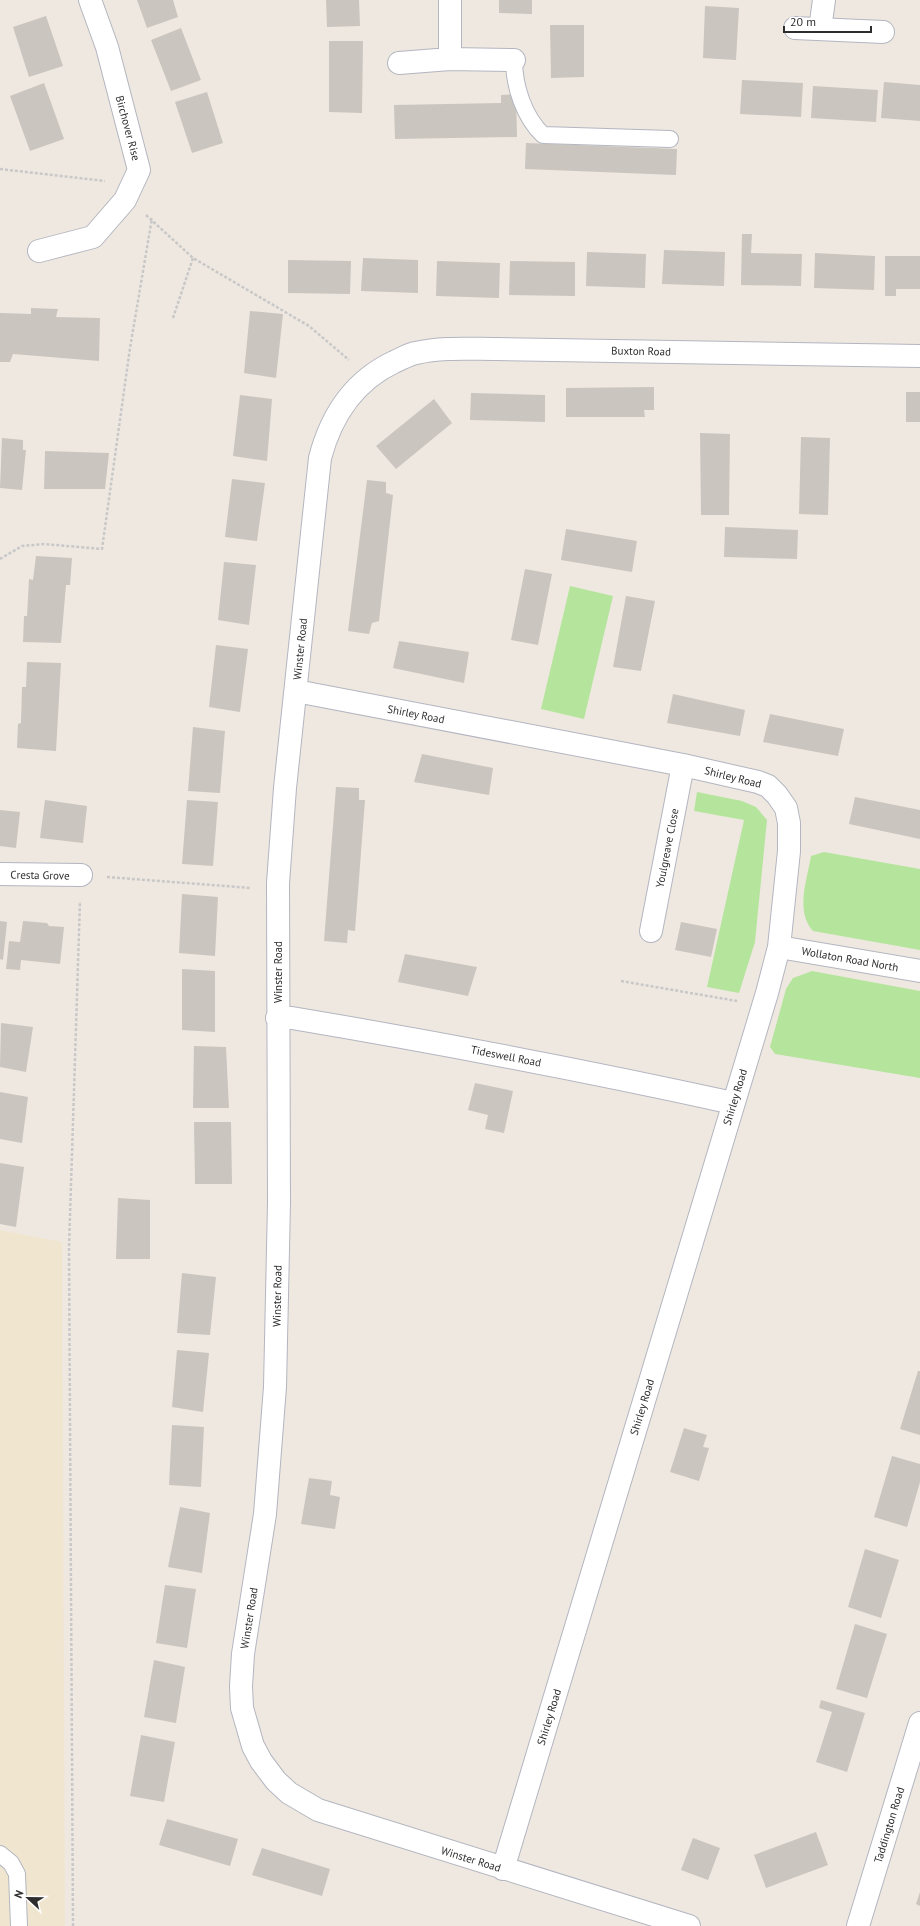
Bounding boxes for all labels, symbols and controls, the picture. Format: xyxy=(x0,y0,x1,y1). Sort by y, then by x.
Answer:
scale bar xyxy=(784,8,871,34)
text: 20 m xyxy=(790,14,816,29)
street label: Birchover Rise xyxy=(113,94,144,163)
street label: Buxton Road xyxy=(611,343,671,359)
street label: Winster Road xyxy=(290,617,310,680)
street label: Shirley Road xyxy=(386,702,446,726)
street label: Shirley Road xyxy=(703,763,763,791)
street label: Youlgreave Close xyxy=(652,807,682,889)
street label: Cresta Grove xyxy=(10,867,70,883)
street label: Winster Road xyxy=(271,941,285,1003)
street label: Wollaton Road North xyxy=(800,944,900,974)
street label: Tideswell Road xyxy=(470,1042,542,1070)
street label: Shirley Road xyxy=(720,1067,750,1127)
street label: Winster Road xyxy=(269,1265,285,1327)
street label: Shirley Road xyxy=(627,1377,657,1437)
street label: Winster Road xyxy=(237,1586,261,1650)
street label: Shirley Road xyxy=(534,1687,564,1747)
street label: Taddington Road xyxy=(871,1785,907,1865)
street label: Winster Road xyxy=(439,1843,503,1875)
north arrow xyxy=(8,1878,48,1918)
text: N xyxy=(11,1888,27,1900)

